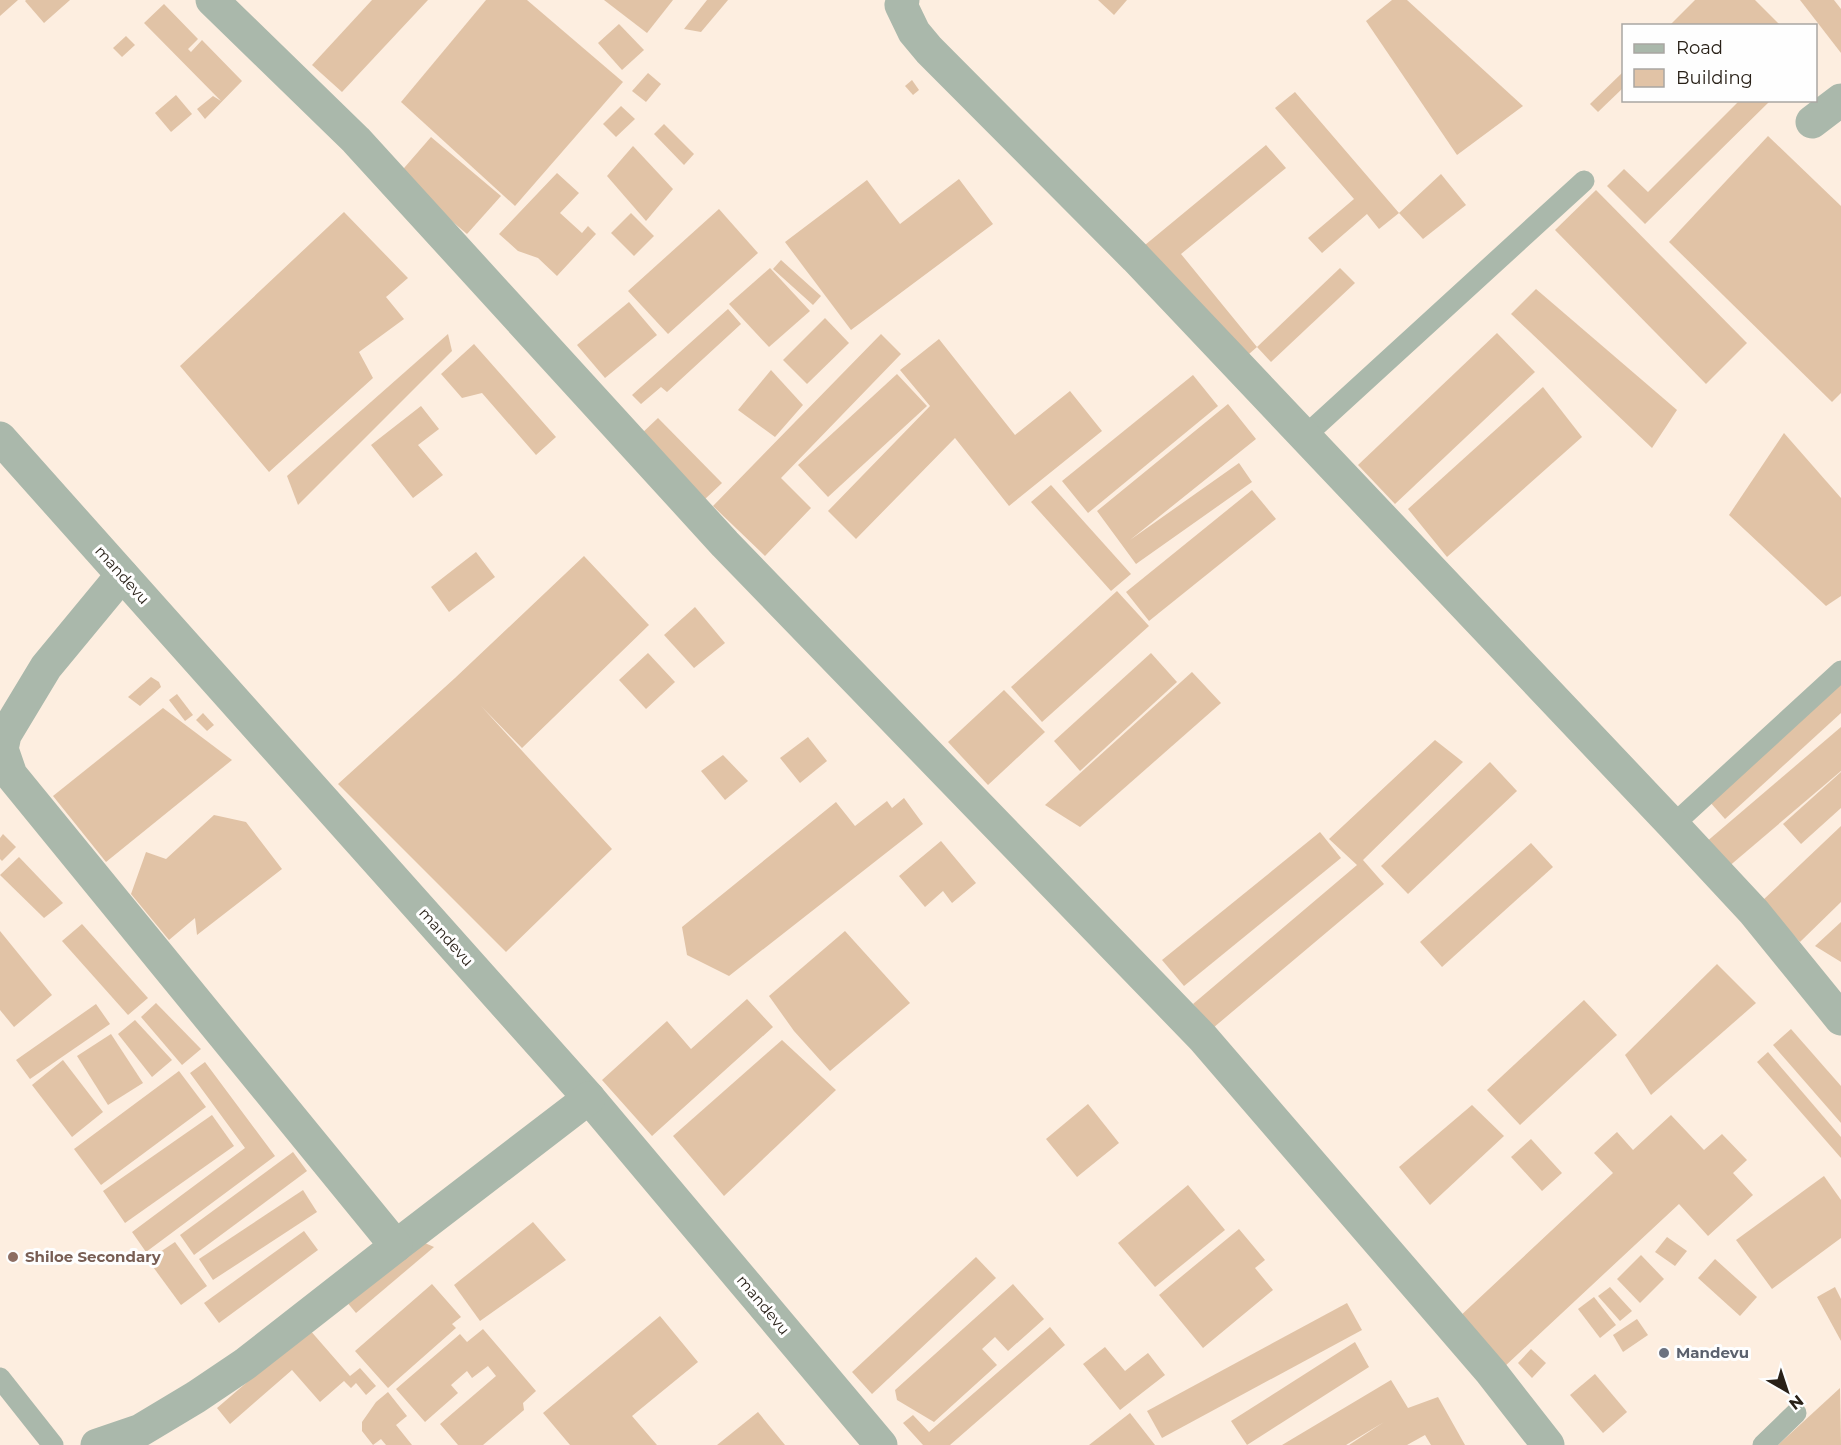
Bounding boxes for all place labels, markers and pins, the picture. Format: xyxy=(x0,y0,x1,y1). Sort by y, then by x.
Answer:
place label: Shiloe Secondary xyxy=(25,1247,162,1266)
marker: Shiloe Secondary xyxy=(6,1250,20,1264)
place label: Mandevu xyxy=(1676,1343,1749,1362)
marker: Mandevu xyxy=(1657,1346,1671,1360)

